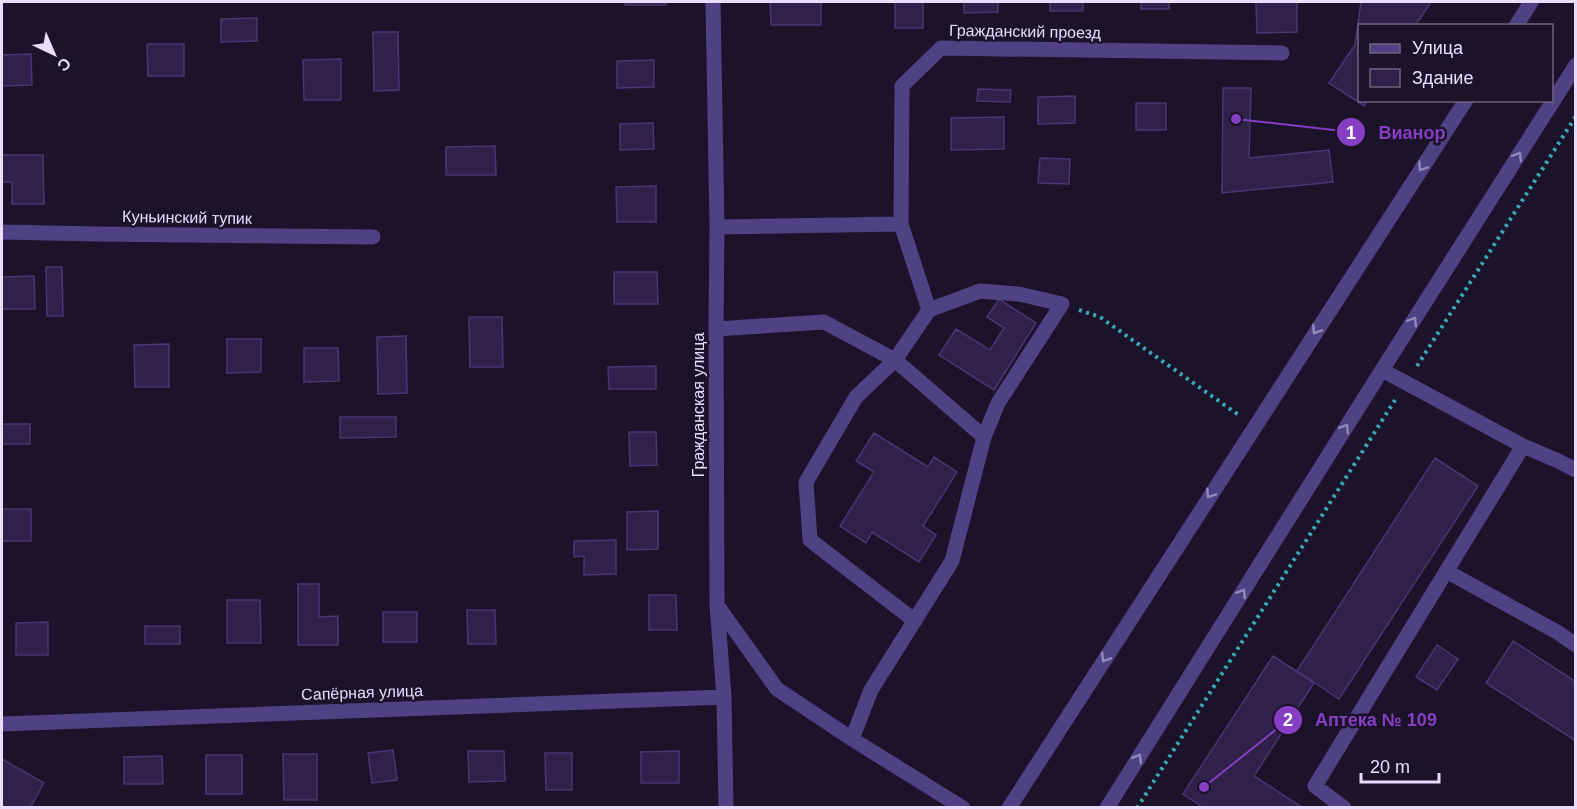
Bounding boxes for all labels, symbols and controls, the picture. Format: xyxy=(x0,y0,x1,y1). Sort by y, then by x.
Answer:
street label: Гражданский проезд xyxy=(949,22,1102,41)
north arrow xyxy=(24,24,84,84)
legend xyxy=(1358,24,1553,102)
text: Улица xyxy=(1412,38,1464,58)
text: С xyxy=(54,54,74,75)
text: Здание xyxy=(1412,68,1473,88)
callout: Вианор xyxy=(1336,114,1457,150)
text: 1 xyxy=(1346,123,1356,143)
text: Вианор xyxy=(1379,123,1445,143)
one-way arrow xyxy=(1510,152,1522,162)
one-way arrow xyxy=(1418,160,1429,171)
street label: Куньинский тупик xyxy=(122,208,253,227)
one-way arrow xyxy=(1406,317,1418,327)
one-way arrow xyxy=(1312,324,1323,335)
street label: Гражданская улица xyxy=(690,333,707,477)
one-way arrow xyxy=(1338,424,1350,434)
one-way arrow xyxy=(1206,488,1218,498)
one-way arrow xyxy=(1234,589,1246,599)
one-way arrow xyxy=(1100,652,1112,662)
street label: Сапёрная улица xyxy=(301,682,423,703)
callout: Аптека № 109 xyxy=(1273,702,1449,738)
text: 2 xyxy=(1283,710,1293,730)
text: Аптека № 109 xyxy=(1315,710,1437,730)
scale bar xyxy=(1361,746,1439,784)
one-way arrow xyxy=(1130,754,1142,764)
text: 20 m xyxy=(1370,757,1410,777)

